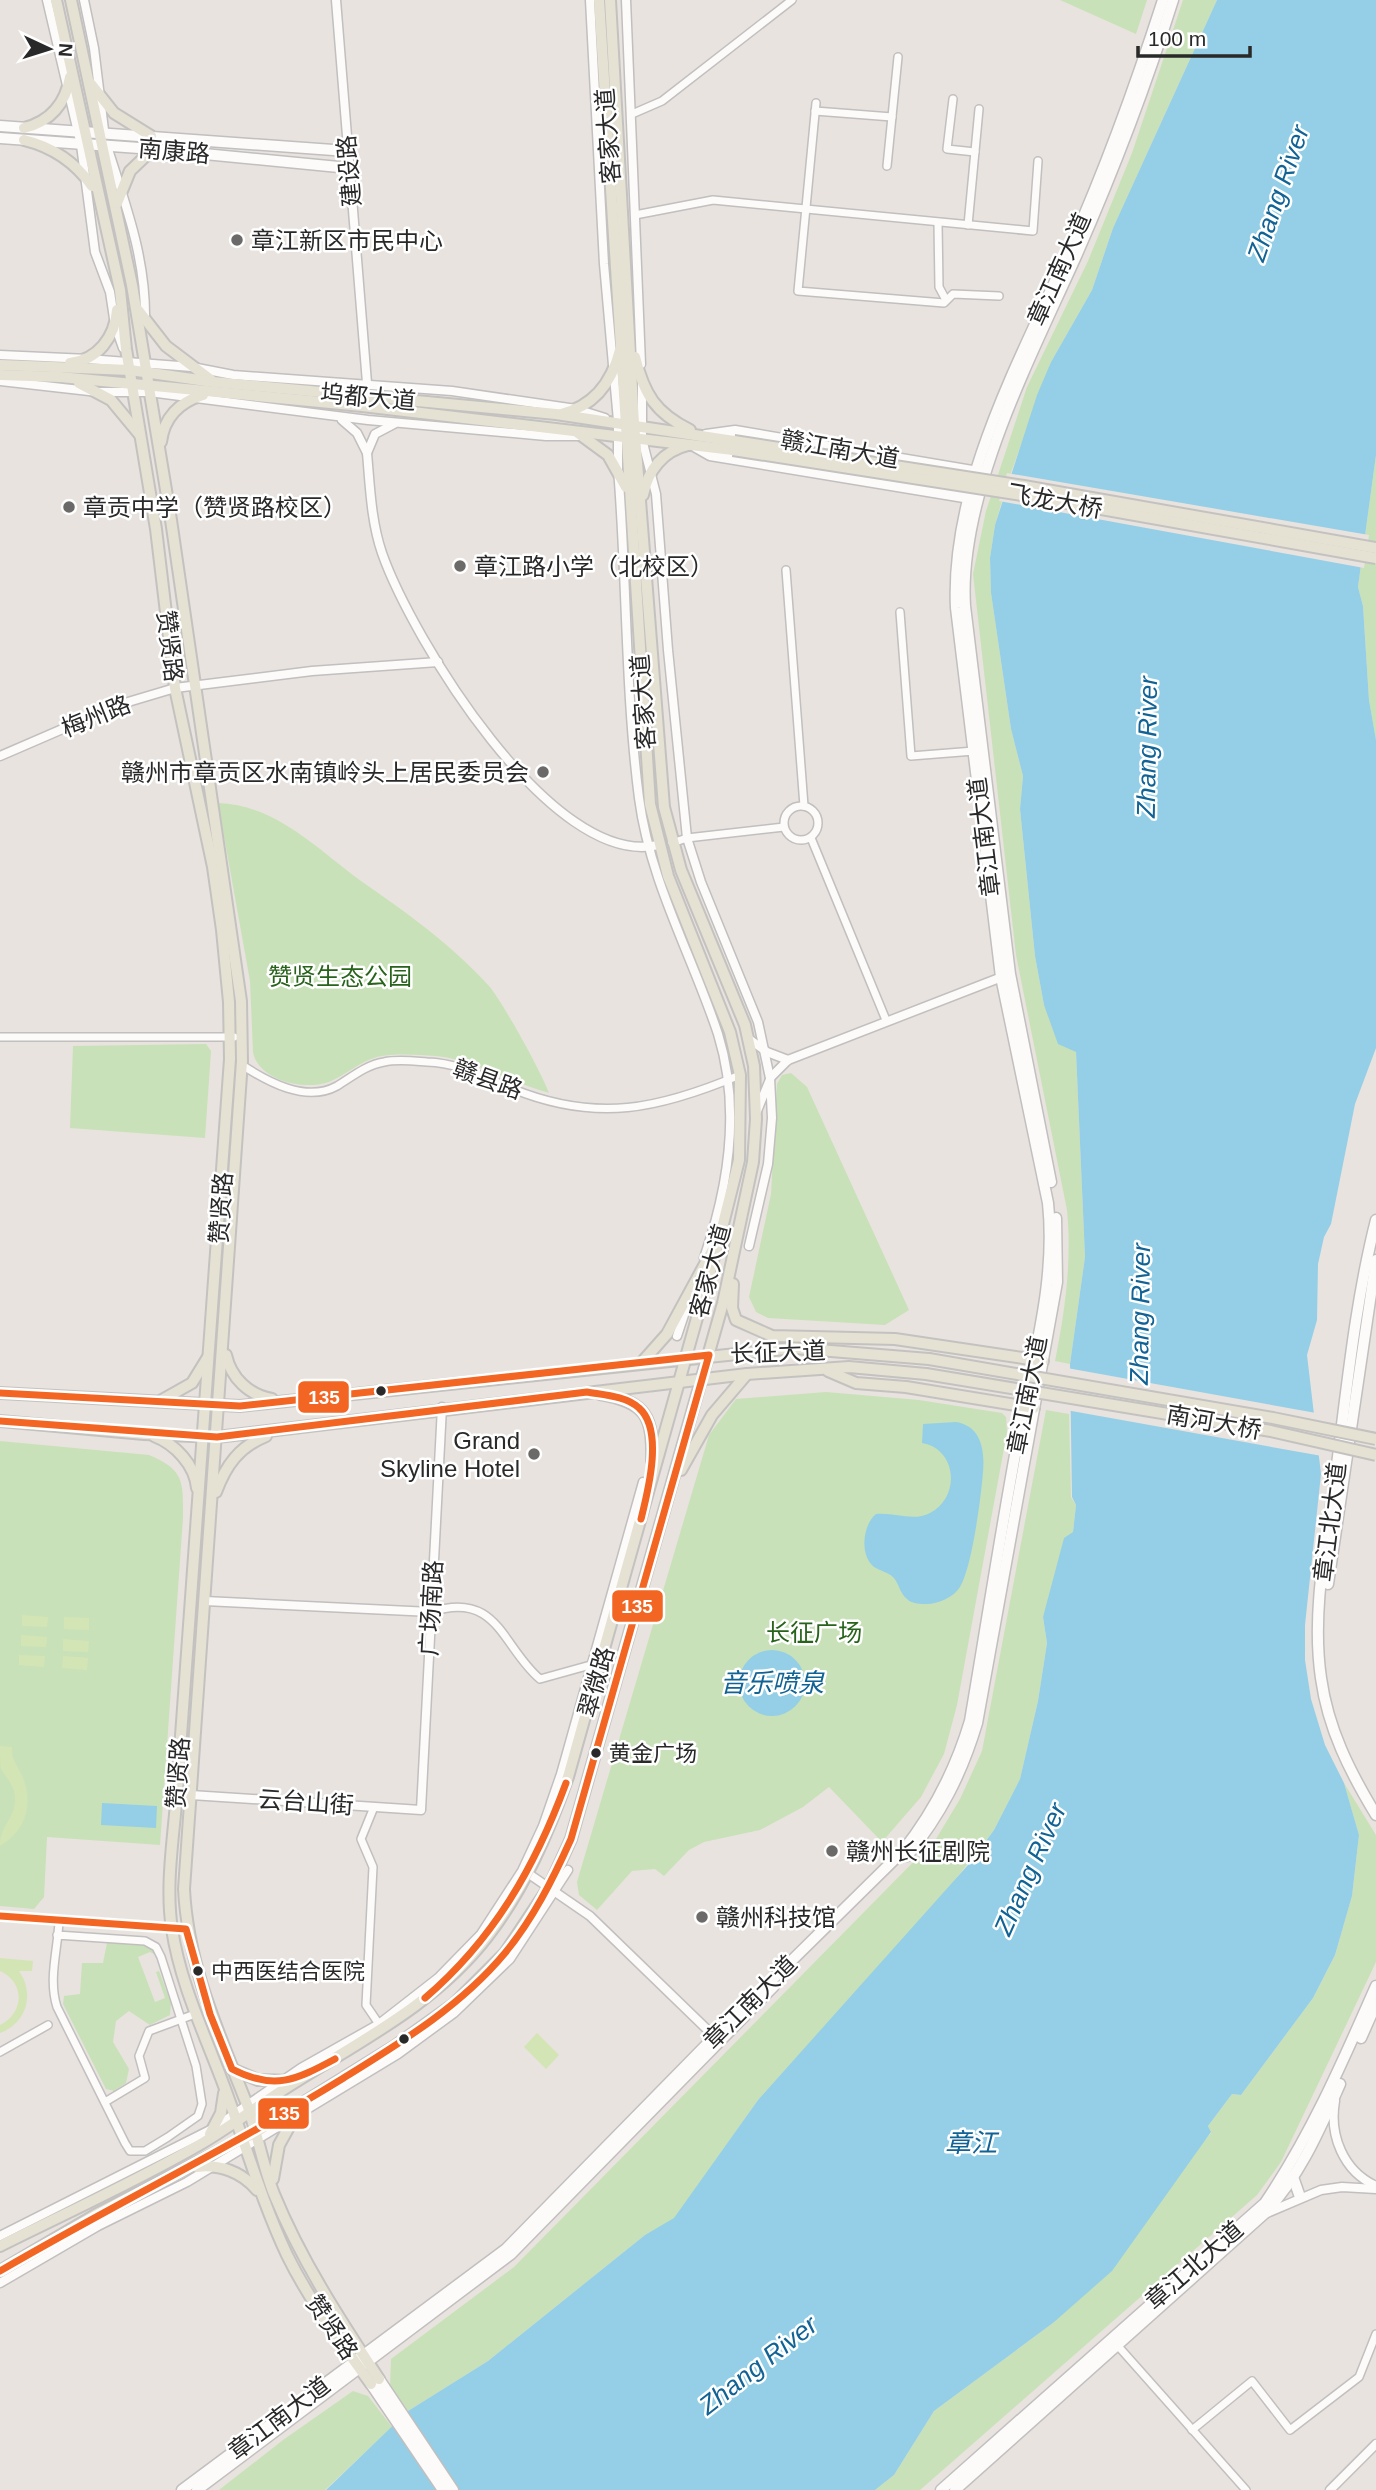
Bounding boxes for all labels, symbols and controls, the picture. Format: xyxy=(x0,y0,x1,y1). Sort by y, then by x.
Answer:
north arrow xyxy=(14,14,84,84)
scale bar xyxy=(1138,14,1250,58)
text: 100 m xyxy=(1148,27,1206,50)
text: N xyxy=(55,43,76,58)
street label: 客家大道 xyxy=(591,87,625,185)
water label: Zhang River xyxy=(1240,120,1316,266)
street label: 南康路 xyxy=(137,134,211,168)
street label: 建设路 xyxy=(332,134,366,208)
street label: 章江南大道 xyxy=(1022,209,1096,329)
place label: 章江新区市民中心 xyxy=(251,227,443,254)
marker: 章江新区市民中心 xyxy=(229,232,245,248)
street label: 坞都大道 xyxy=(319,379,417,415)
street label: 赣江南大道 xyxy=(779,425,901,473)
street label: 飞龙大桥 xyxy=(1005,479,1105,523)
place label: 章贡中学（赞贤路校区） xyxy=(83,494,347,521)
marker: 章贡中学（赞贤路校区） xyxy=(61,499,77,515)
place label: 章江路小学（北校区） xyxy=(474,553,714,580)
marker: 章江路小学（北校区） xyxy=(452,558,468,574)
street label: 赞贤路 xyxy=(152,609,188,683)
street label: 客家大道 xyxy=(626,653,660,751)
water label: Zhang River xyxy=(1131,675,1163,819)
street label: 梅州路 xyxy=(58,690,134,742)
place label: 赣州市章贡区水南镇岭头上居民委员会 xyxy=(121,759,529,786)
marker: 赣州市章贡区水南镇岭头上居民委员会 xyxy=(535,764,551,780)
street label: 章江南大道 xyxy=(963,776,1005,898)
park label: 赞贤生态公园 xyxy=(268,963,412,990)
street label: 赣县路 xyxy=(450,1054,526,1104)
street label: 赞贤路 xyxy=(205,1171,237,1245)
street label: 客家大道 xyxy=(685,1221,735,1321)
water label: Zhang River xyxy=(1124,1242,1156,1386)
street label: 章江南大道 xyxy=(1002,1334,1052,1456)
street label: 长征大道 xyxy=(730,1337,826,1367)
line badge: 135 xyxy=(297,1380,350,1414)
unlabelled marker xyxy=(374,1384,388,1398)
text: 135 xyxy=(308,1387,340,1408)
street label: 南河大桥 xyxy=(1164,1400,1264,1444)
place label: Grand Skyline Hotel xyxy=(380,1427,520,1482)
marker: Grand Skyline Hotel xyxy=(526,1446,542,1462)
street label: 章江北大道 xyxy=(1309,1461,1351,1583)
street label: 广场南路 xyxy=(415,1559,447,1657)
line badge: 135 xyxy=(611,1589,664,1623)
text: 135 xyxy=(621,1596,653,1617)
park label: 长征广场 xyxy=(766,1619,862,1646)
street label: 翠微路 xyxy=(573,1644,619,1720)
water label: 音乐喷泉 xyxy=(720,1668,825,1698)
street label: 赞贤路 xyxy=(162,1736,194,1810)
place label: 黄金广场 xyxy=(609,1741,697,1766)
marker: 黄金广场 xyxy=(589,1746,603,1760)
street label: 云台山街 xyxy=(257,1785,355,1819)
water label: Zhang River xyxy=(987,1797,1073,1941)
place label: 赣州长征剧院 xyxy=(846,1838,990,1865)
marker: 赣州长征剧院 xyxy=(824,1843,840,1859)
place label: 赣州科技馆 xyxy=(716,1904,836,1931)
marker: 赣州科技馆 xyxy=(694,1909,710,1925)
street label: 章江南大道 xyxy=(698,1950,802,2054)
place label: 中西医结合医院 xyxy=(211,1959,365,1984)
marker: 中西医结合医院 xyxy=(191,1964,205,1978)
unlabelled marker xyxy=(397,2032,411,2046)
line badge: 135 xyxy=(257,2097,310,2130)
text: 135 xyxy=(268,2103,300,2124)
water label: 章江 xyxy=(945,2128,1000,2158)
street label: 章江北大道 xyxy=(1140,2215,1248,2315)
street label: 赞贤路 xyxy=(301,2290,363,2364)
water label: Zhang River xyxy=(692,2309,824,2421)
street label: 章江南大道 xyxy=(223,2371,335,2465)

